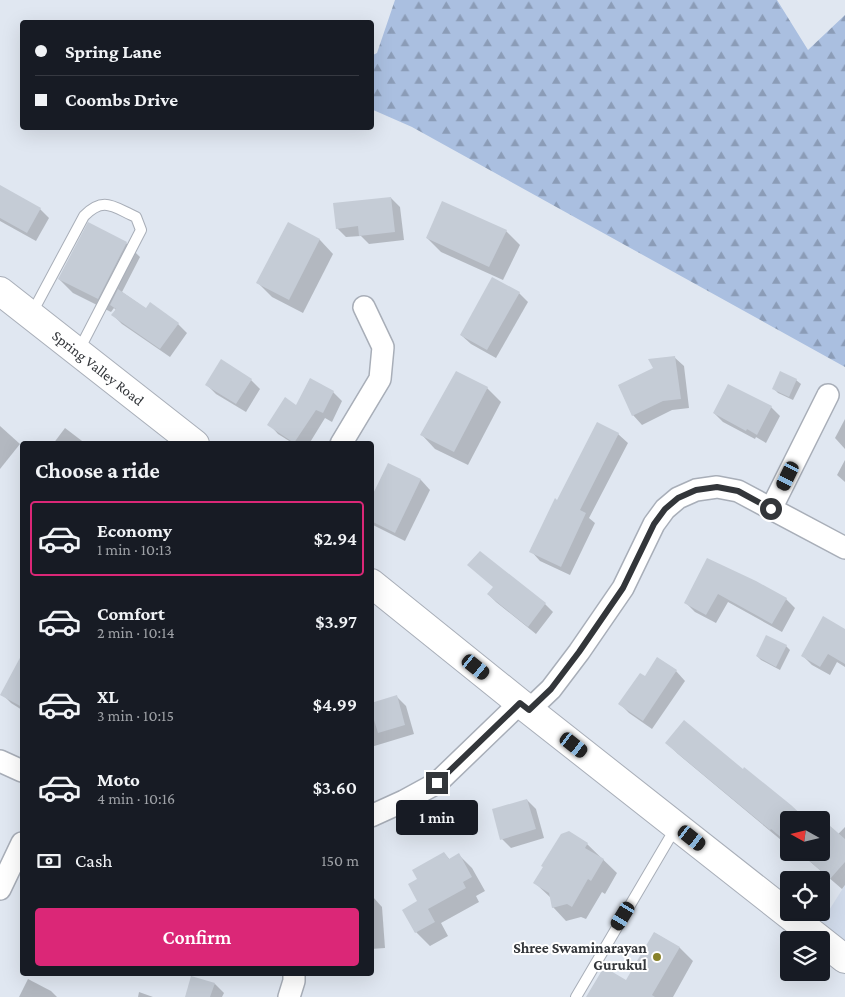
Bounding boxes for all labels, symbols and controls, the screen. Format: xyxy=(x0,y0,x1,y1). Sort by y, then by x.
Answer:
text: Spring Lane xyxy=(65,41,161,62)
text: Coombs Drive xyxy=(65,89,178,110)
street label: Spring Valley Road xyxy=(48,327,147,410)
text: Choose a ride xyxy=(35,458,160,483)
car xyxy=(774,459,801,493)
route start xyxy=(760,498,782,520)
icon: car xyxy=(37,516,82,561)
text: Economy xyxy=(97,520,172,541)
text: $2.94 xyxy=(314,528,357,549)
text: 1 min · 10:13 xyxy=(97,541,172,558)
icon: car xyxy=(37,599,82,644)
text: Comfort xyxy=(97,603,165,624)
text: $3.97 xyxy=(315,611,357,632)
text: 2 min · 10:14 xyxy=(97,624,175,641)
car xyxy=(459,652,492,682)
icon: car xyxy=(37,682,82,727)
text: XL xyxy=(97,686,119,707)
text: $4.99 xyxy=(313,694,357,715)
text: 3 min · 10:15 xyxy=(97,707,174,724)
car xyxy=(557,730,590,760)
icon: car xyxy=(37,765,82,810)
text: Moto xyxy=(97,769,140,790)
route end xyxy=(426,772,448,794)
text: $3.60 xyxy=(313,777,357,798)
text: 4 min · 10:16 xyxy=(97,790,175,807)
callout: 1 min xyxy=(396,800,478,836)
text: 1 min xyxy=(419,809,455,826)
north arrow xyxy=(780,811,830,861)
map controls xyxy=(780,811,830,981)
car xyxy=(675,823,708,853)
icon: cash xyxy=(35,847,63,875)
text: Cash xyxy=(75,850,113,871)
text: 150 m xyxy=(321,852,359,869)
button: locate xyxy=(780,871,830,921)
car xyxy=(608,899,637,933)
button: Confirm xyxy=(35,908,359,966)
button: layers xyxy=(780,931,830,981)
place label: Shree Swaminarayan Gurukul xyxy=(513,940,648,973)
marker: Shree Swaminarayan Gurukul xyxy=(651,951,663,963)

